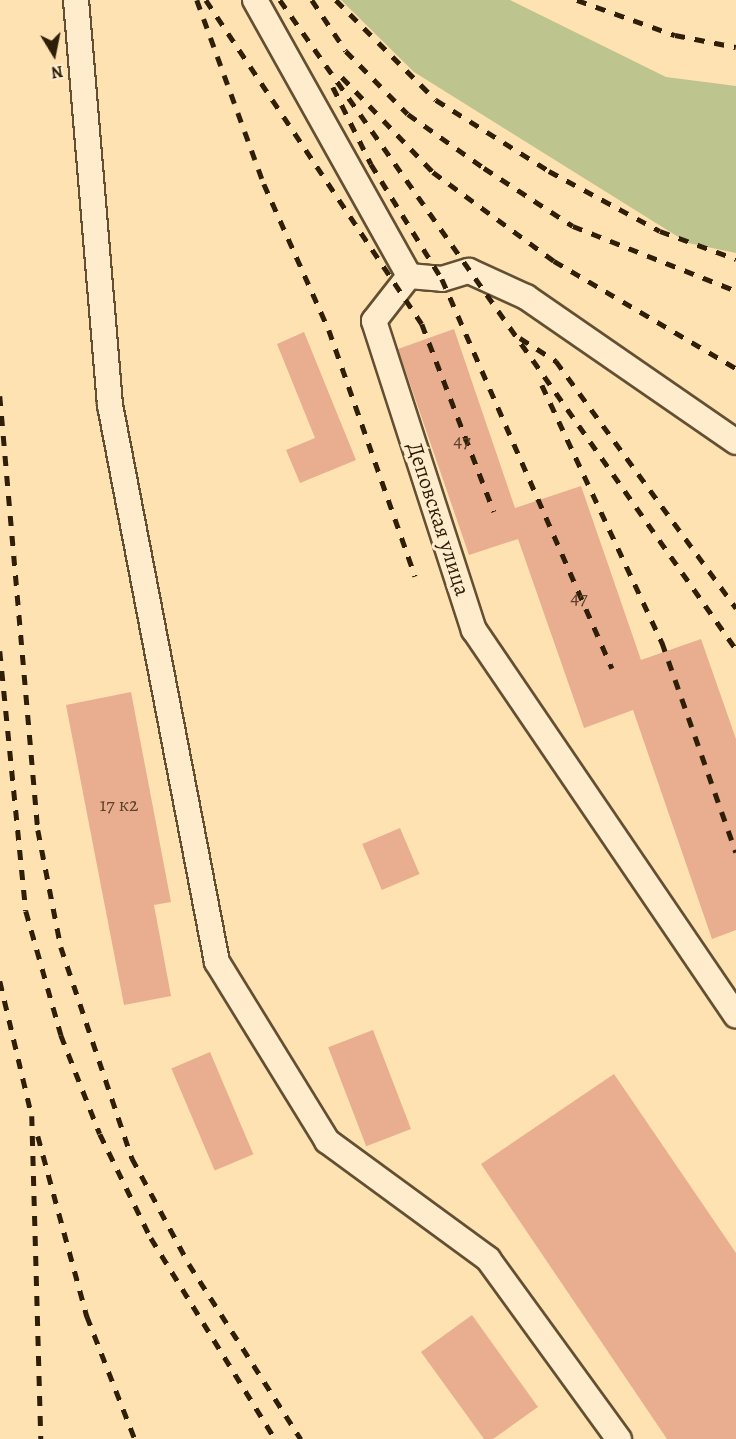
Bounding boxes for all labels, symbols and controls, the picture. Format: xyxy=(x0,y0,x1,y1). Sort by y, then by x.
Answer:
north arrow xyxy=(24,24,84,84)
text: N xyxy=(49,60,65,84)
house number: 47 xyxy=(453,428,471,452)
street label: Деповская улица xyxy=(401,439,475,599)
house number: 47 xyxy=(570,585,588,609)
house number: 17 к2 xyxy=(99,792,139,816)

